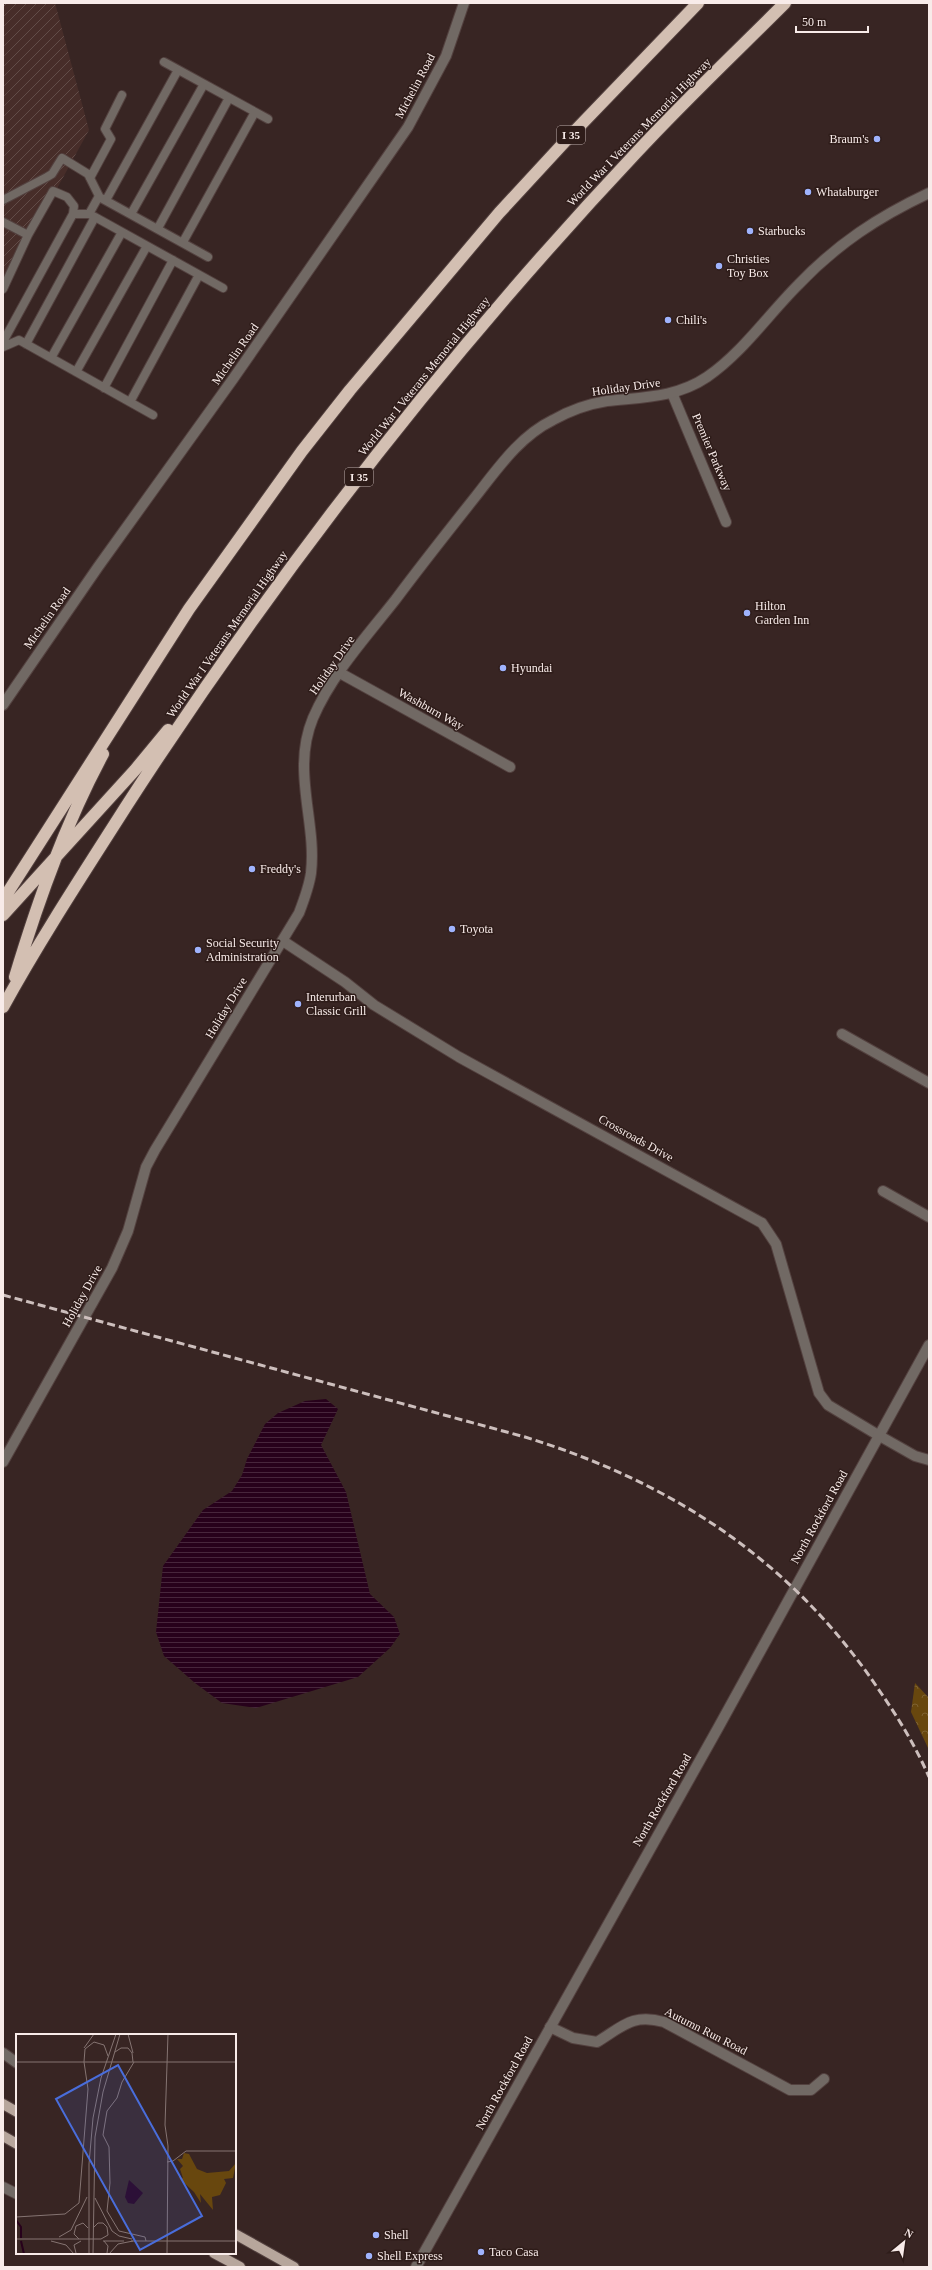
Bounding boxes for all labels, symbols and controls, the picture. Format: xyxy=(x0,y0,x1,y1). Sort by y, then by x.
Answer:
scale bar xyxy=(796,8,868,34)
text: 50 m xyxy=(802,15,827,29)
street label: Michelin Road xyxy=(392,51,438,121)
street label: World War I Veterans Memorial Highway xyxy=(564,55,714,209)
road number: I 35 xyxy=(557,126,585,144)
place label: Braum's xyxy=(830,132,869,146)
marker: Braum's xyxy=(872,134,882,144)
place label: Whataburger xyxy=(816,185,878,199)
marker: Whataburger xyxy=(803,187,813,197)
place label: Starbucks xyxy=(758,224,806,238)
marker: Starbucks xyxy=(745,226,755,236)
place label: Christies Toy Box xyxy=(727,252,770,280)
marker: Christies Toy Box xyxy=(714,261,724,271)
street label: World War I Veterans Memorial Highway xyxy=(355,294,493,458)
place label: Chili's xyxy=(676,313,707,327)
marker: Chili's xyxy=(663,315,673,325)
street label: Michelin Road xyxy=(209,321,261,387)
street label: Holiday Drive xyxy=(591,375,661,399)
street label: Premier Parkway xyxy=(689,411,735,493)
road number: I 35 xyxy=(345,468,373,486)
street label: World War I Veterans Memorial Highway xyxy=(164,548,290,720)
street label: Michelin Road xyxy=(21,585,73,651)
place label: Hilton Garden Inn xyxy=(755,599,809,627)
marker: Hilton Garden Inn xyxy=(742,608,752,618)
street label: Holiday Drive xyxy=(306,633,358,697)
place label: Hyundai xyxy=(511,661,553,675)
marker: Hyundai xyxy=(498,663,508,673)
street label: Washburn Way xyxy=(396,685,466,733)
place label: Freddy's xyxy=(260,862,301,876)
marker: Freddy's xyxy=(247,864,257,874)
place label: Toyota xyxy=(460,922,494,936)
marker: Toyota xyxy=(447,924,457,934)
place label: Social Security Administration xyxy=(206,936,279,964)
marker: Social Security Administration xyxy=(193,945,203,955)
street label: Holiday Drive xyxy=(202,975,250,1041)
place label: Interurban Classic Grill xyxy=(306,990,367,1018)
marker: Interurban Classic Grill xyxy=(293,999,303,1009)
street label: Crossroads Drive xyxy=(596,1112,676,1164)
street label: Holiday Drive xyxy=(59,1262,105,1330)
street label: North Rockford Road xyxy=(788,1468,850,1566)
street label: North Rockford Road xyxy=(630,1751,694,1849)
street label: Autumn Run Road xyxy=(662,2004,750,2058)
inset map xyxy=(16,2034,236,2254)
street label: North Rockford Road xyxy=(473,2034,535,2132)
north arrow xyxy=(884,2222,924,2262)
text: N xyxy=(902,2226,915,2240)
place label: Shell xyxy=(384,2228,409,2242)
marker: Shell xyxy=(371,2230,381,2240)
place label: Taco Casa xyxy=(489,2245,539,2259)
marker: Taco Casa xyxy=(476,2247,486,2257)
place label: Shell Express xyxy=(377,2249,443,2263)
marker: Shell Express xyxy=(364,2251,374,2261)

